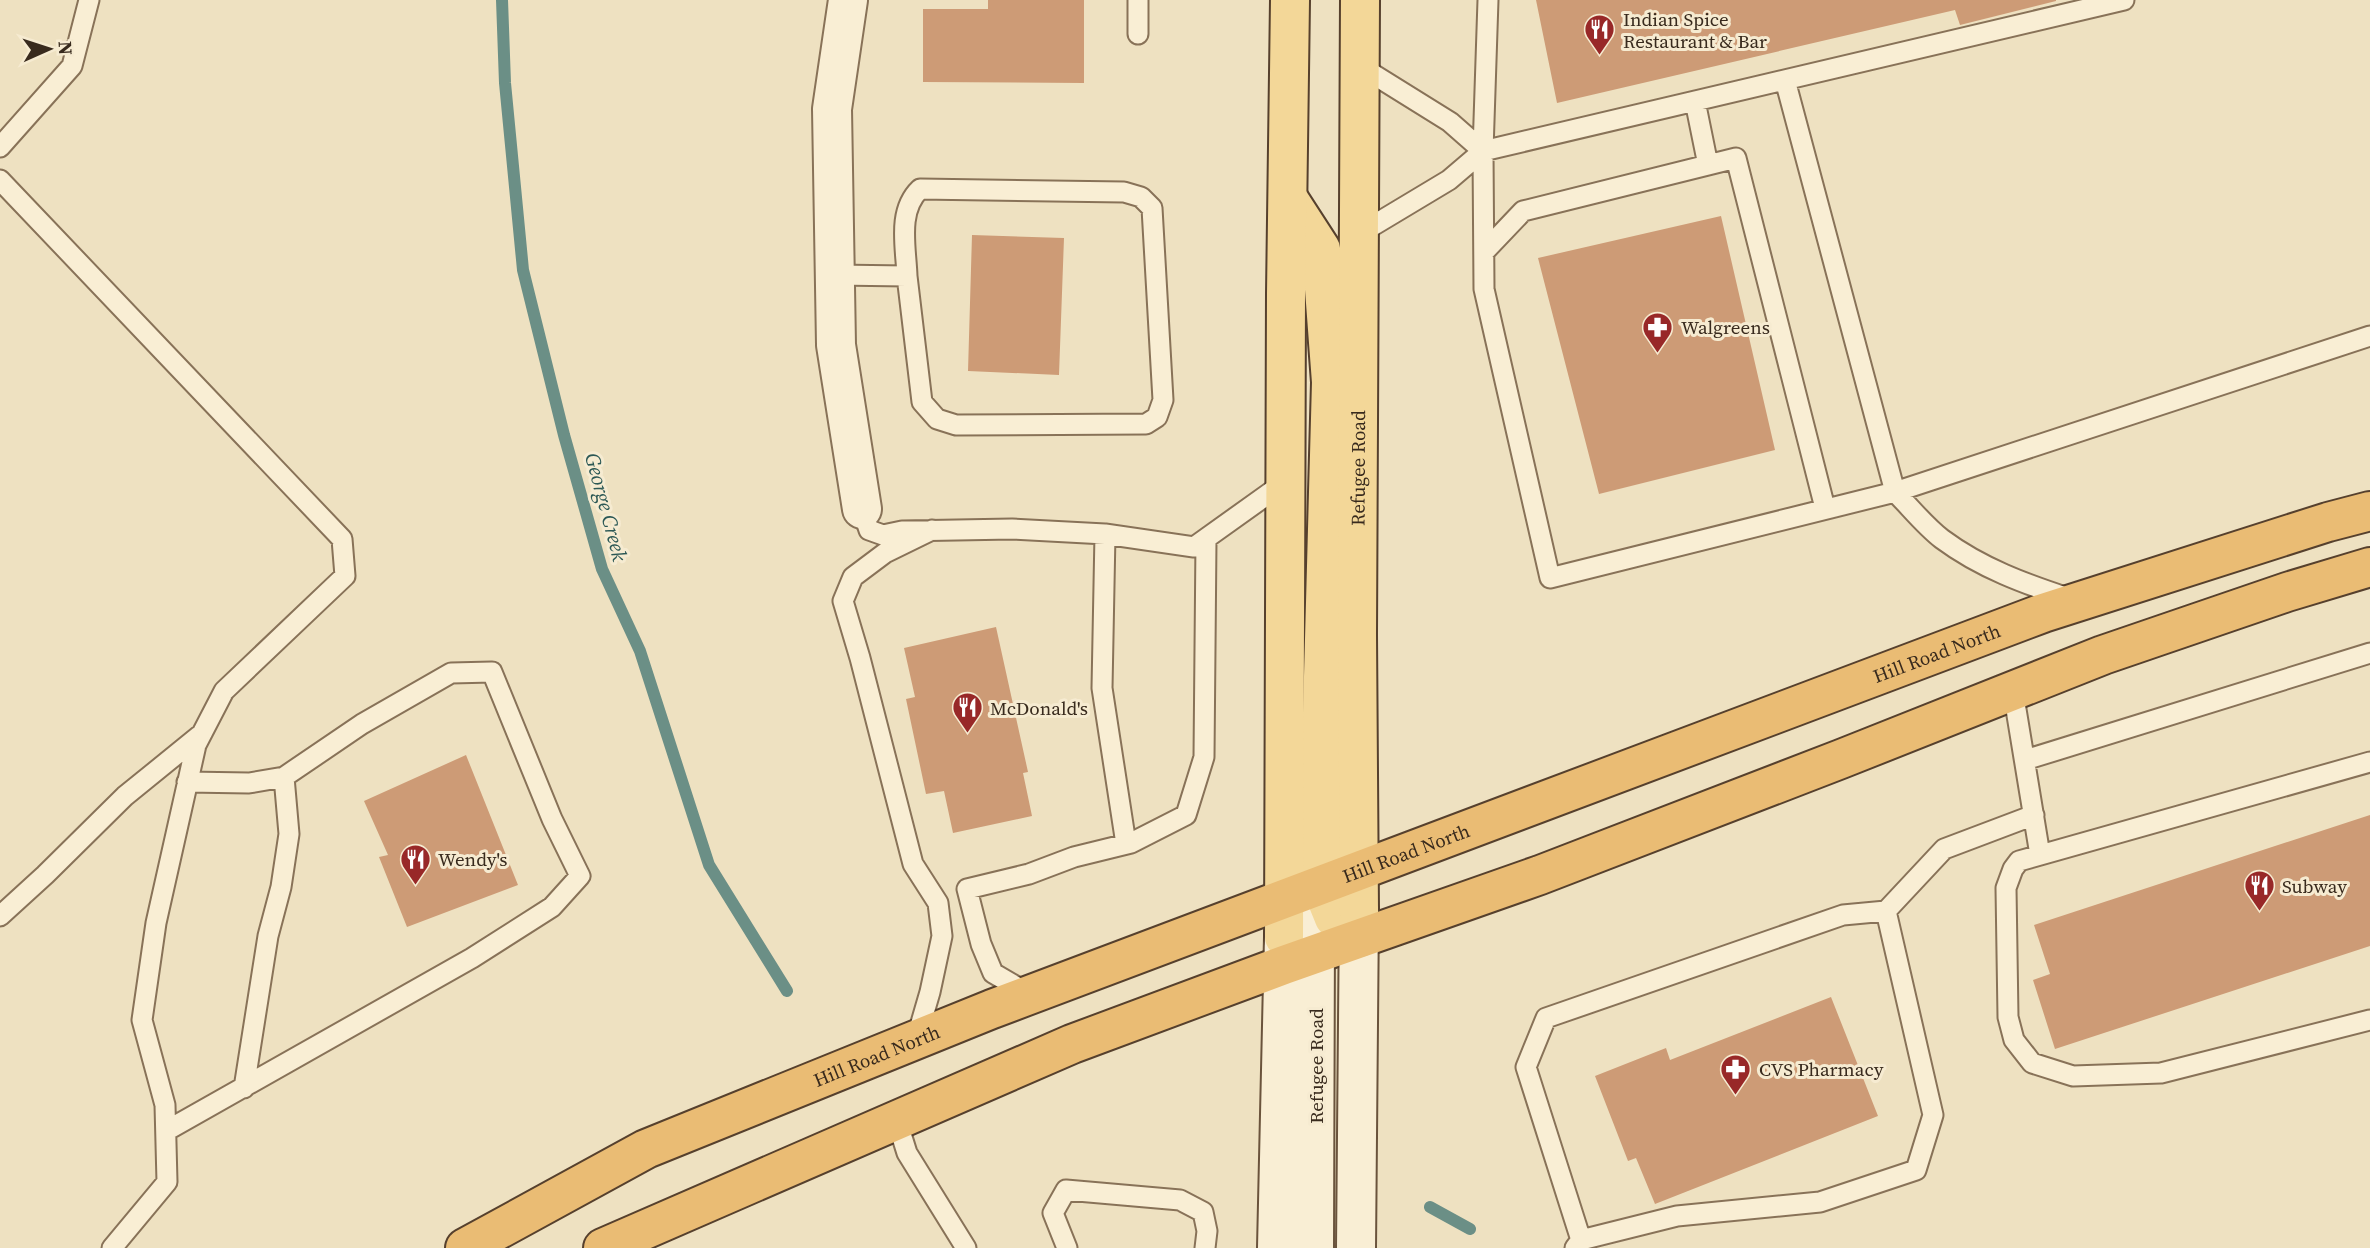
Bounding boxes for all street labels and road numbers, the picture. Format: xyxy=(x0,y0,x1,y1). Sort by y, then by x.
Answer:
street label: Refugee Road xyxy=(1345,410,1371,526)
street label: Hill Road North xyxy=(1869,617,2004,689)
street label: Hill Road North xyxy=(1339,817,1473,889)
street label: Refugee Road xyxy=(1303,1008,1329,1124)
street label: Hill Road North xyxy=(809,1019,944,1093)

